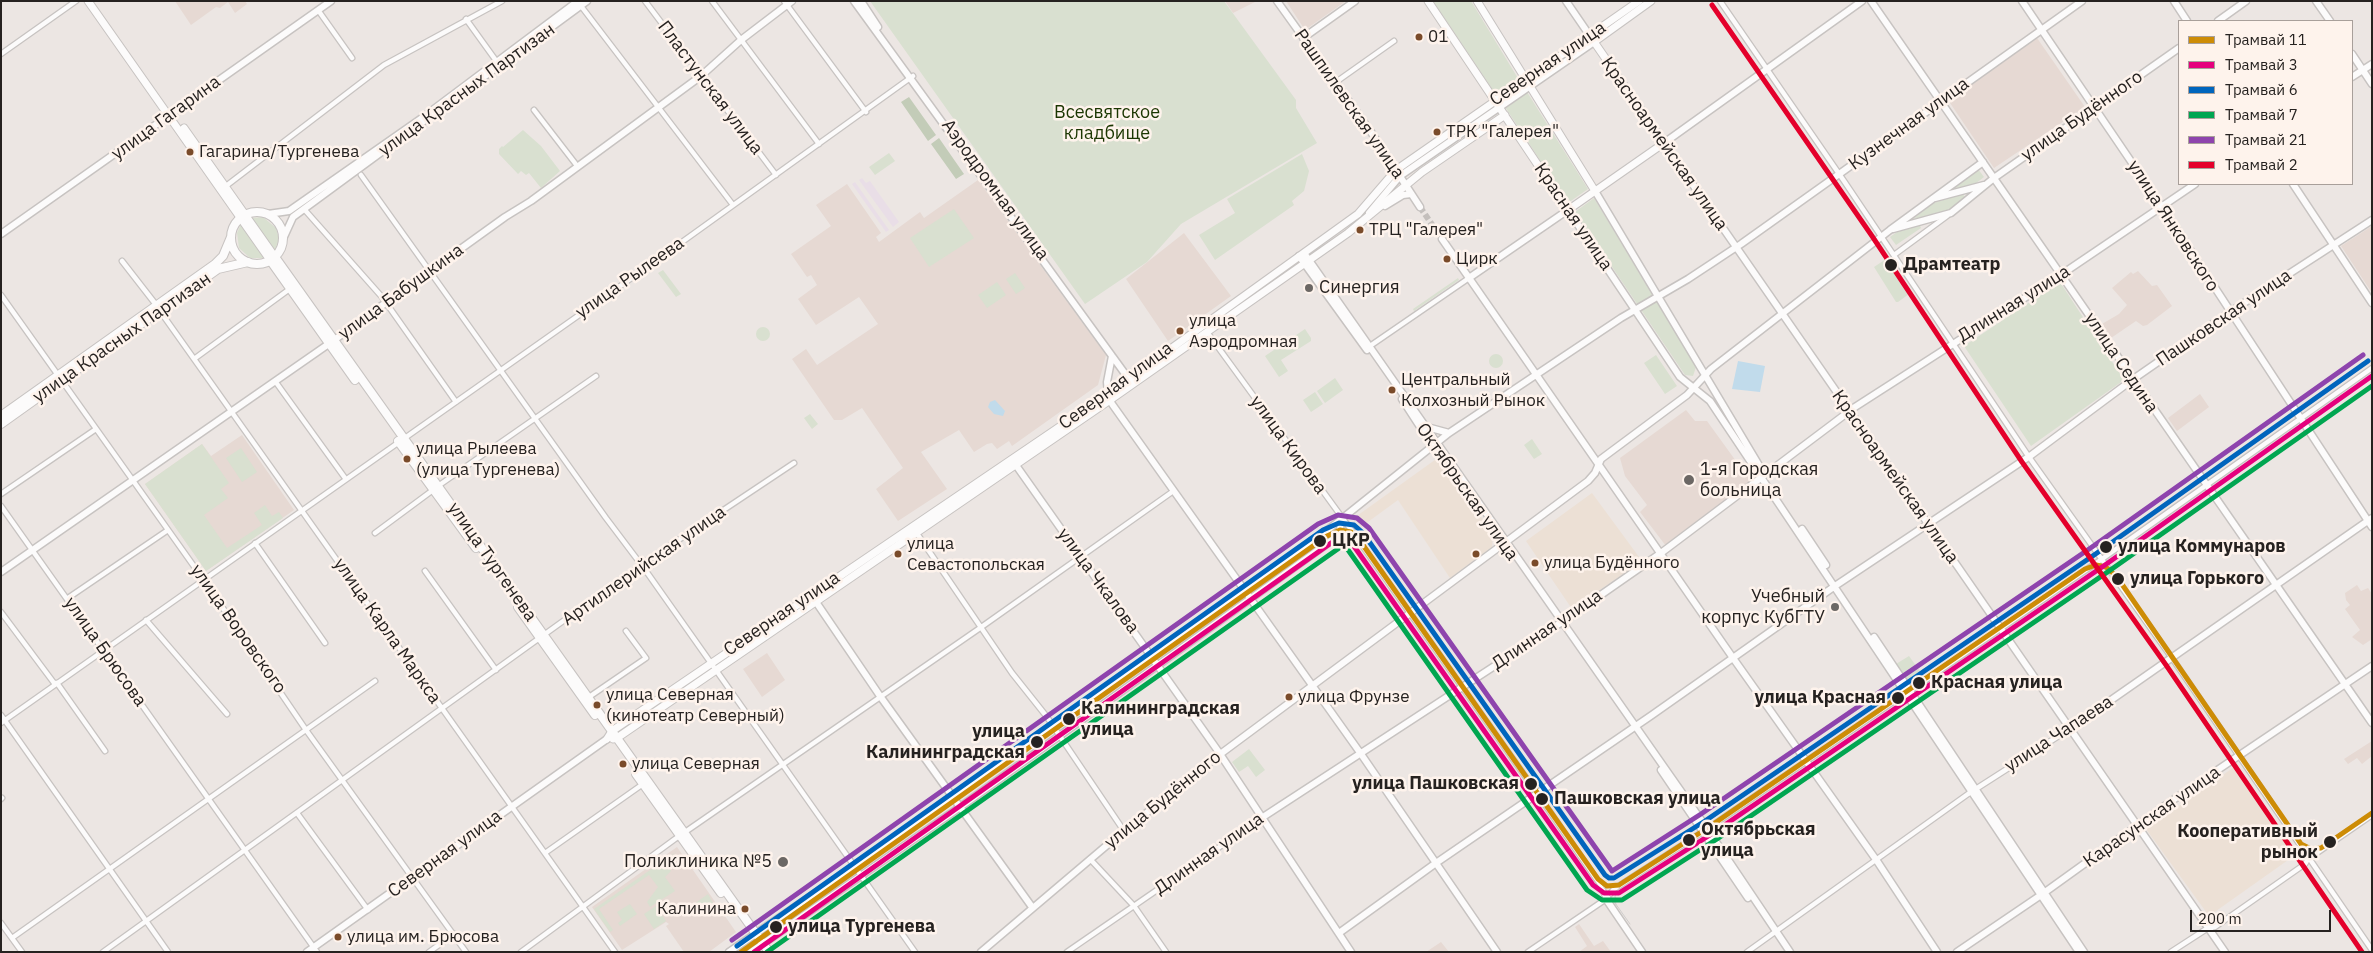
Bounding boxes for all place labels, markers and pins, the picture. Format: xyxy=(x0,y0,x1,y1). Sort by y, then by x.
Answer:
place label: 01 xyxy=(1428,27,1448,47)
marker: 01 xyxy=(1414,32,1424,42)
place label: ТРК "Галерея" xyxy=(1446,122,1559,142)
marker: ТРК "Галерея" xyxy=(1432,127,1442,137)
place label: Гагарина/Тургенева xyxy=(199,142,359,162)
marker: Гагарина/Тургенева xyxy=(185,147,195,157)
place label: ТРЦ "Галерея" xyxy=(1369,220,1483,240)
marker: ТРЦ "Галерея" xyxy=(1355,225,1365,235)
place label: Цирк xyxy=(1456,249,1498,269)
marker: Цирк xyxy=(1442,254,1452,264)
place label: Драмтеатр xyxy=(1903,254,2001,276)
marker: Драмтеатр xyxy=(1883,257,1899,273)
place label: Синергия xyxy=(1319,277,1400,299)
marker: Синергия xyxy=(1303,282,1315,294)
place label: улица Аэродромная xyxy=(1189,311,1297,351)
marker: улица Аэродромная xyxy=(1175,326,1185,336)
place label: Центральный Колхозный Рынок xyxy=(1401,370,1545,410)
marker: Центральный Колхозный Рынок xyxy=(1387,385,1397,395)
place label: улица Рылеева (улица Тургенева) xyxy=(416,439,560,479)
marker: улица Рылеева (улица Тургенева) xyxy=(402,454,412,464)
place label: 1-я Городская больница xyxy=(1700,459,1818,502)
marker: 1-я Городская больница xyxy=(1682,473,1696,487)
place label: ЦКР xyxy=(1332,530,1370,552)
marker: ЦКР xyxy=(1312,533,1328,549)
place label: улица Севастопольская xyxy=(907,534,1045,574)
place label: улица Коммунаров xyxy=(2118,536,2286,558)
marker: улица Коммунаров xyxy=(2098,539,2114,555)
marker: улица Севастопольская xyxy=(893,549,903,559)
unlabelled marker xyxy=(1471,549,1481,559)
place label: улица Будённого xyxy=(1544,553,1680,573)
marker: улица Будённого xyxy=(1530,558,1540,568)
place label: улица Горького xyxy=(2130,568,2264,590)
marker: улица Горького xyxy=(2110,571,2126,587)
place label: Учебный корпус КубГТУ xyxy=(1701,586,1825,628)
marker: Учебный корпус КубГТУ xyxy=(1829,601,1841,613)
place label: Красная улица xyxy=(1931,672,2062,694)
marker: Красная улица xyxy=(1911,675,1927,691)
place label: улица Северная (кинотеатр Северный) xyxy=(606,685,785,725)
place label: улица Фрунзе xyxy=(1298,687,1410,707)
place label: улица Красная xyxy=(1755,687,1886,709)
marker: улица Красная xyxy=(1890,690,1906,706)
marker: улица Фрунзе xyxy=(1284,692,1294,702)
place label: Калининградская улица xyxy=(1081,698,1240,741)
marker: улица Северная (кинотеатр Северный) xyxy=(592,700,602,710)
marker: Калининградская улица xyxy=(1061,711,1077,727)
place label: улица Калининградская xyxy=(866,721,1025,764)
marker: улица Калининградская xyxy=(1029,734,1045,750)
place label: улица Северная xyxy=(632,754,760,774)
marker: улица Северная xyxy=(618,759,628,769)
place label: улица Пашковская xyxy=(1352,773,1519,795)
marker: улица Пашковская xyxy=(1523,776,1539,792)
place label: Пашковская улица xyxy=(1554,788,1721,810)
marker: Пашковская улица xyxy=(1534,791,1550,807)
place label: Октябрьская улица xyxy=(1701,819,1816,862)
place label: Кооперативный рынок xyxy=(2177,821,2318,864)
marker: Октябрьская улица xyxy=(1681,832,1697,848)
marker: Кооперативный рынок xyxy=(2322,834,2338,850)
place label: Поликлиника №5 xyxy=(624,851,772,873)
marker: Поликлиника №5 xyxy=(776,855,790,869)
place label: Калинина xyxy=(657,899,736,919)
marker: Калинина xyxy=(740,904,750,914)
place label: улица Тургенева xyxy=(788,916,935,938)
marker: улица Тургенева xyxy=(768,919,784,935)
place label: улица им. Брюсова xyxy=(347,927,499,947)
marker: улица им. Брюсова xyxy=(333,932,343,942)

